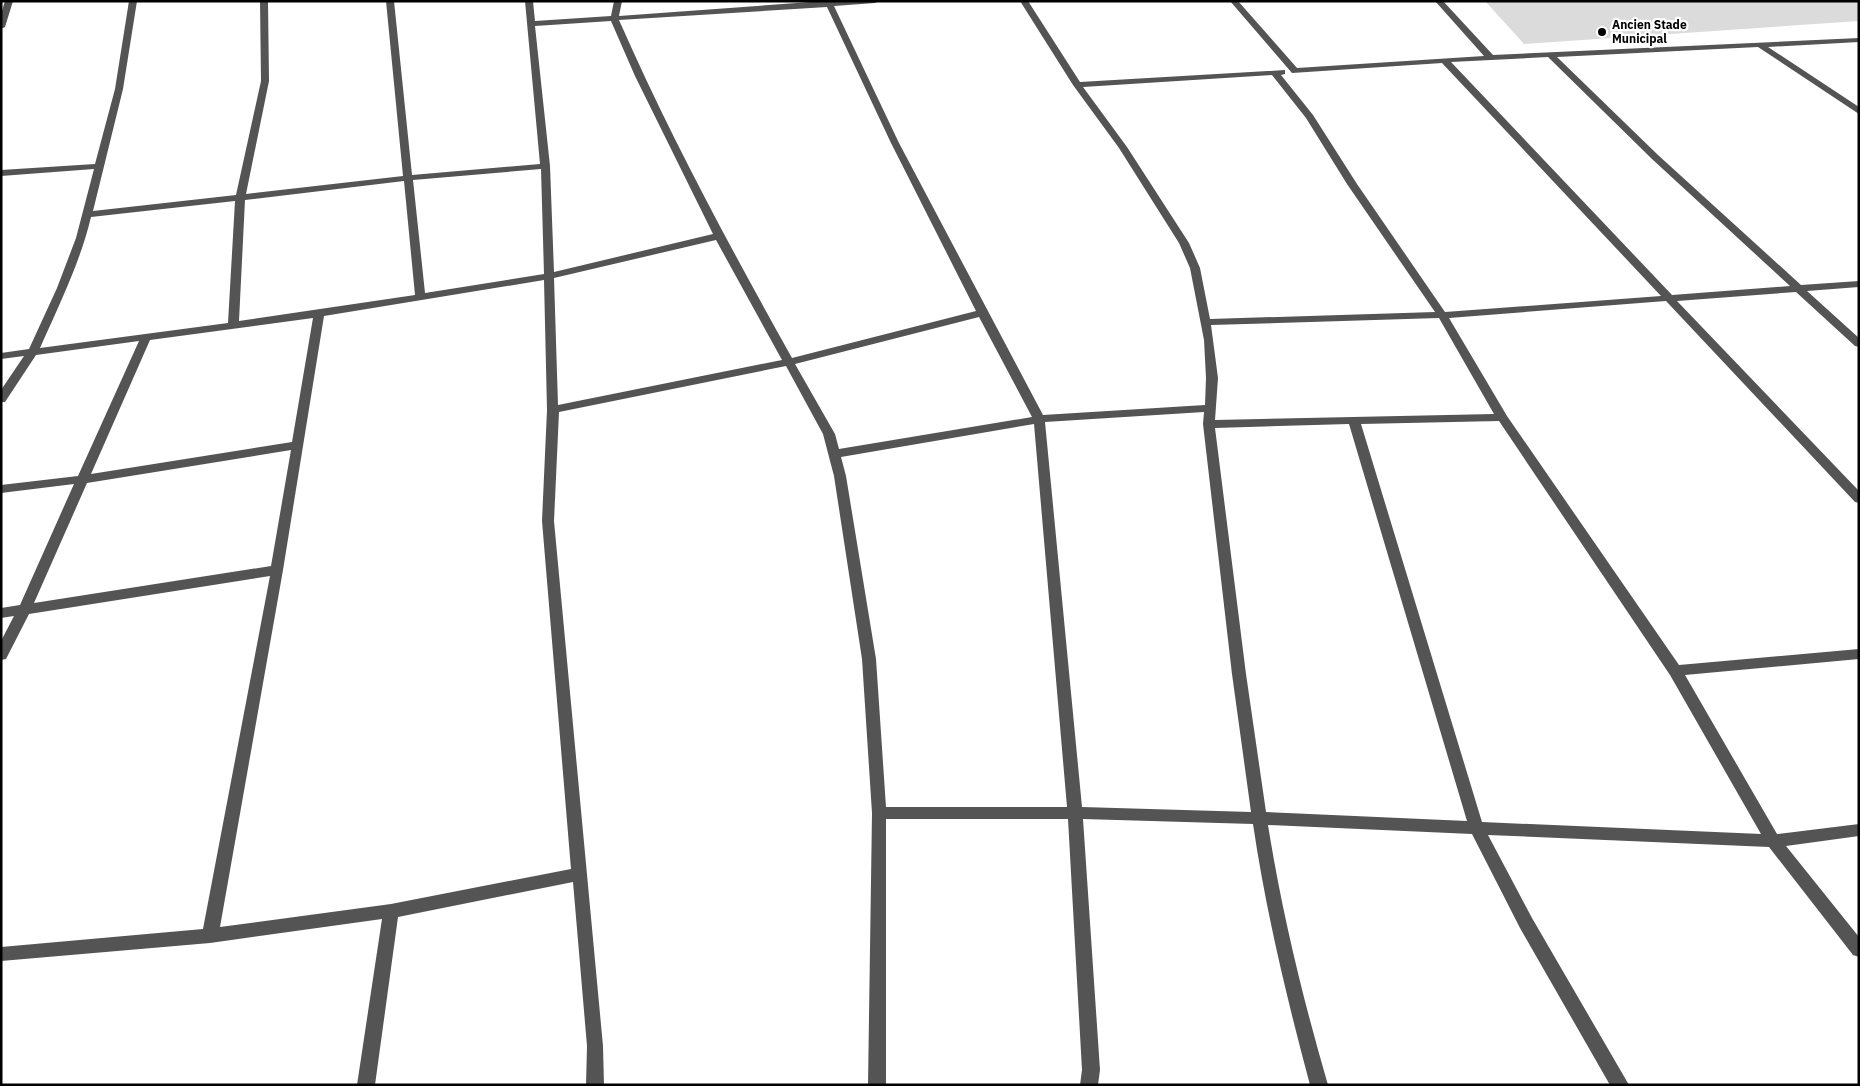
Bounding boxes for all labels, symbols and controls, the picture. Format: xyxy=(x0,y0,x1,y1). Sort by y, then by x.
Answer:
place label: Ancien Stade Municipal xyxy=(1612,17,1687,46)
marker: Ancien Stade Municipal xyxy=(1596,26,1608,38)

